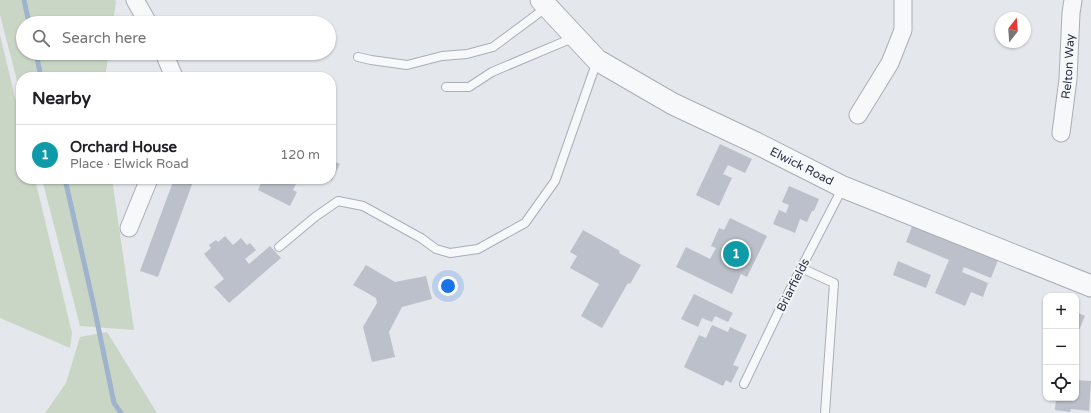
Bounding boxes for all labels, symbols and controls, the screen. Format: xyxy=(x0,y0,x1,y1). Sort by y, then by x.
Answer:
north arrow xyxy=(995,12,1031,48)
search box xyxy=(16,16,336,60)
icon: search xyxy=(30,27,52,49)
text: Search here xyxy=(62,29,146,47)
street label: Relton Way xyxy=(1058,33,1077,100)
text: Nearby xyxy=(32,88,91,109)
text: Orchard House xyxy=(70,138,177,156)
street label: Elwick Road xyxy=(768,144,836,188)
text: 1 xyxy=(41,147,49,163)
text: 120 m xyxy=(280,147,320,163)
text: Place · Elwick Road xyxy=(70,156,189,172)
pin: 1 xyxy=(723,239,749,269)
street label: Briarfields xyxy=(774,256,812,314)
your location xyxy=(438,276,458,296)
map controls xyxy=(1043,293,1079,401)
button: + xyxy=(1043,293,1079,329)
button: − xyxy=(1043,329,1079,365)
button: locate xyxy=(1043,365,1079,401)

